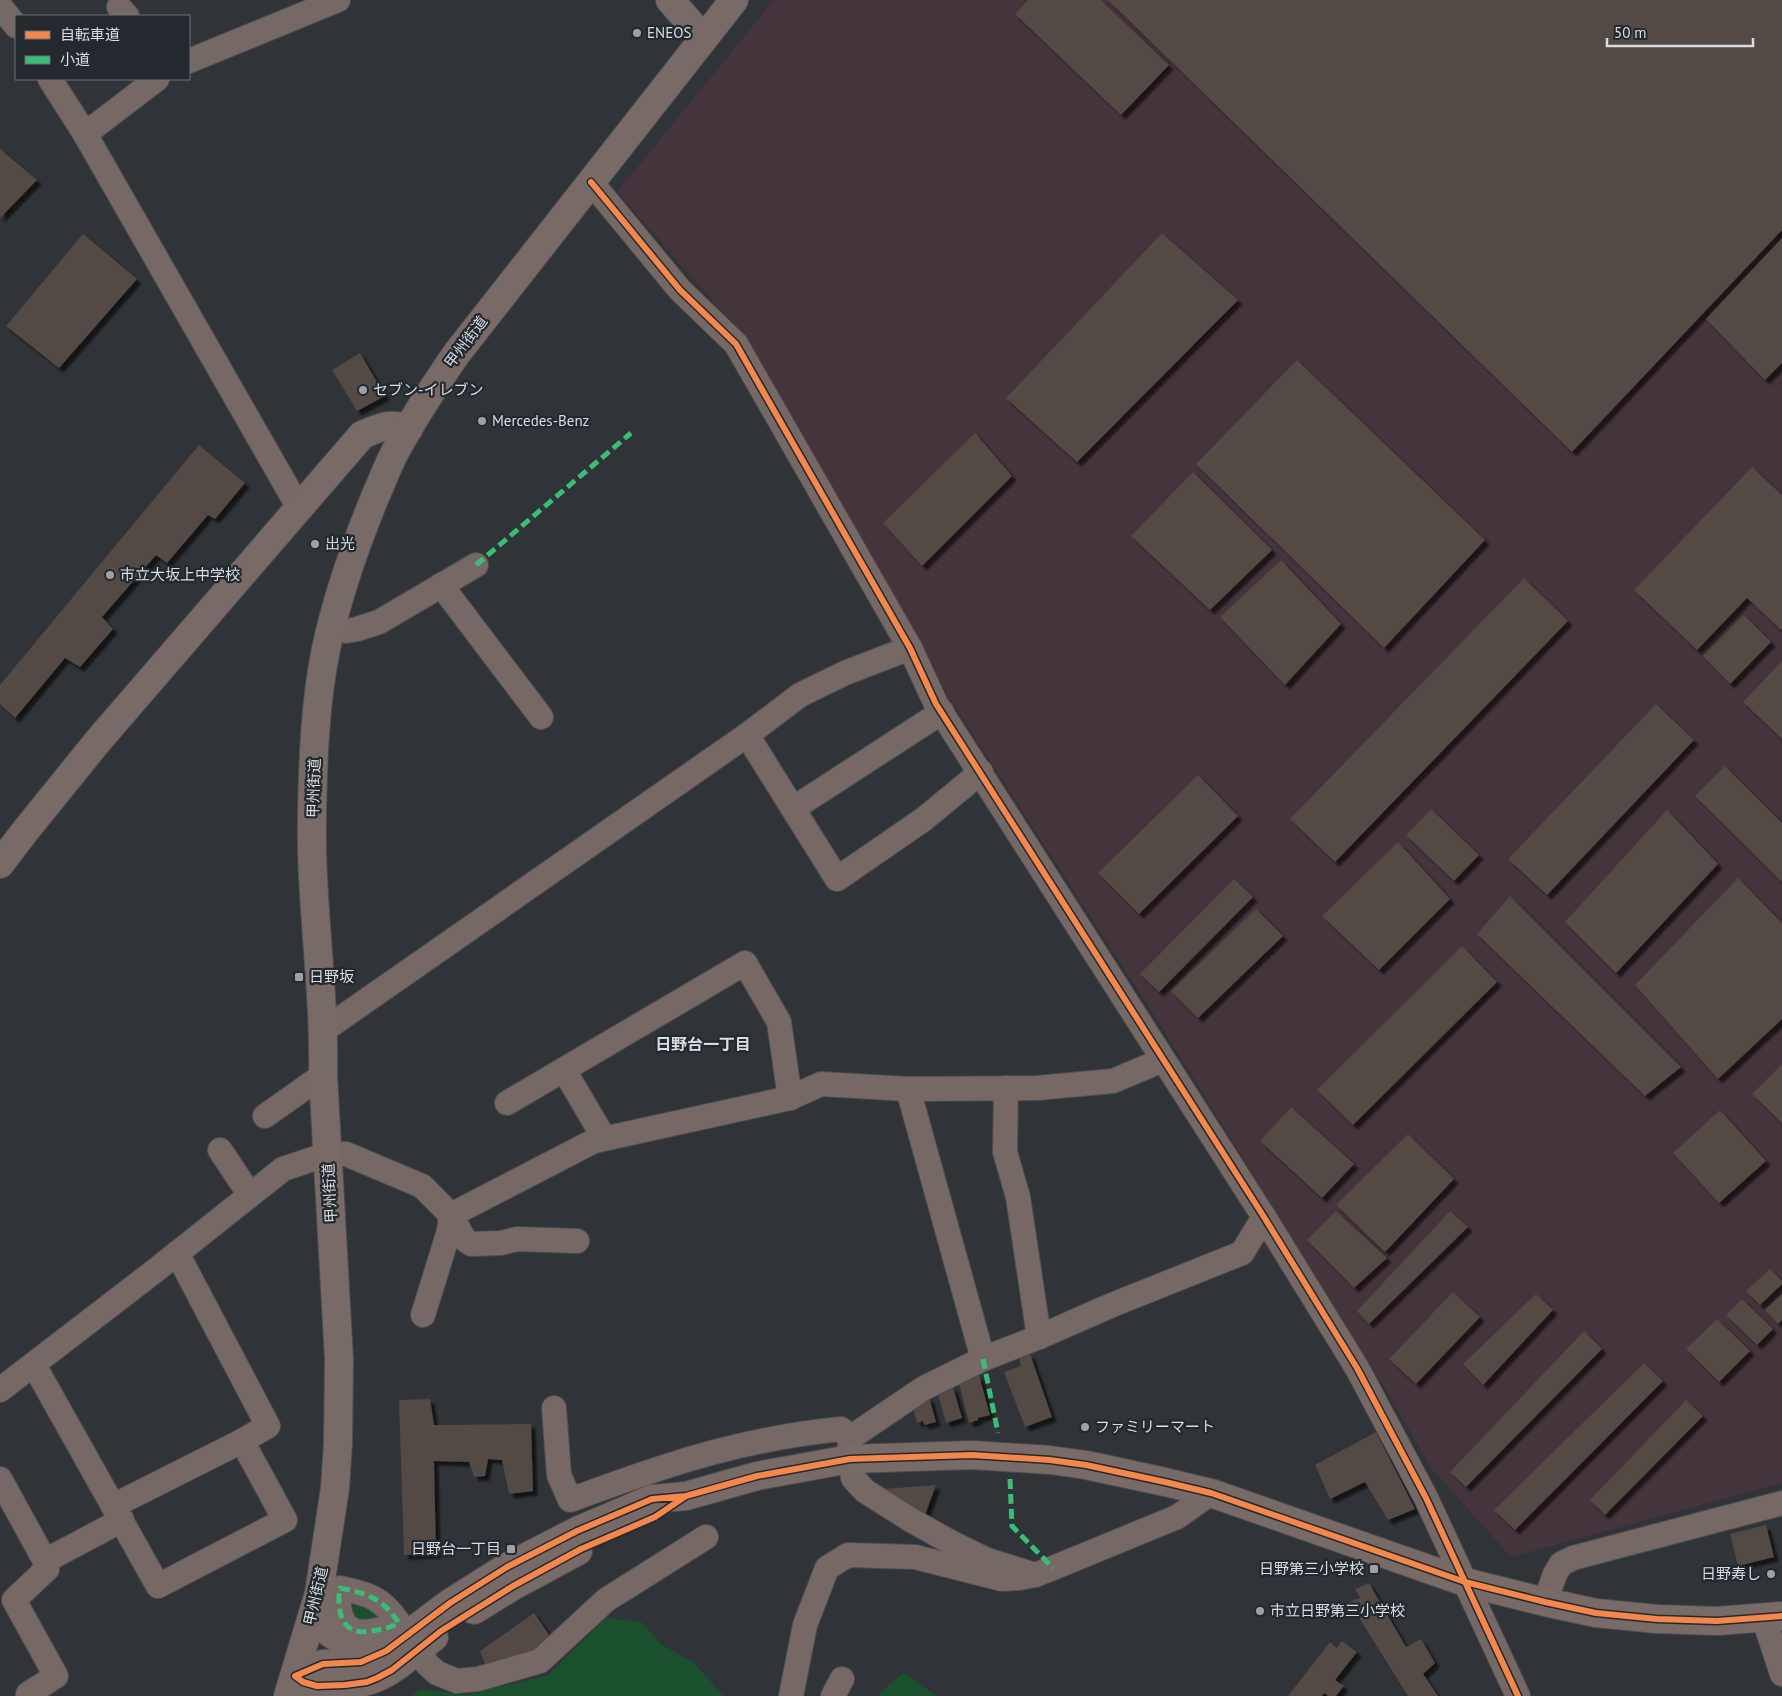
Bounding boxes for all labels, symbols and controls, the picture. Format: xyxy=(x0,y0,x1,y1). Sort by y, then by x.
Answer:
legend xyxy=(15,15,190,80)
scale bar xyxy=(1607,15,1753,47)
place label: ENEOS xyxy=(647,23,691,42)
text: 50 m xyxy=(1614,23,1647,42)
text: 自転車道 xyxy=(60,25,120,44)
marker: ENEOS xyxy=(631,27,643,39)
text: 小道 xyxy=(60,50,90,69)
street label: 甲州街道 xyxy=(440,312,491,371)
place label: セブン-イレブン xyxy=(373,380,483,399)
marker: セブン-イレブン xyxy=(357,384,369,396)
place label: Mercedes-Benz xyxy=(492,411,589,430)
marker: Mercedes-Benz xyxy=(476,415,488,427)
place label: 出光 xyxy=(325,534,355,553)
marker: 出光 xyxy=(309,538,321,550)
place label: 市立大坂上中学校 xyxy=(120,565,240,584)
marker: 市立大坂上中学校 xyxy=(104,569,116,581)
street label: 甲州街道 xyxy=(303,758,324,818)
place label: 日野坂 xyxy=(309,967,354,986)
marker: 日野坂 xyxy=(293,971,305,983)
district label: 日野台一丁目 xyxy=(655,1034,751,1054)
street label: 甲州街道 xyxy=(318,1163,341,1223)
place label: ファミリーマート xyxy=(1095,1417,1215,1436)
marker: ファミリーマート xyxy=(1079,1421,1091,1433)
place label: 日野台一丁目 xyxy=(411,1539,501,1558)
marker: 日野台一丁目 xyxy=(505,1543,517,1555)
place label: 日野第三小学校 xyxy=(1259,1559,1364,1578)
marker: 日野第三小学校 xyxy=(1368,1563,1380,1575)
place label: 日野寿し xyxy=(1701,1564,1761,1583)
street label: 甲州街道 xyxy=(300,1565,332,1627)
marker: 日野寿し xyxy=(1765,1568,1777,1580)
place label: 市立日野第三小学校 xyxy=(1270,1601,1405,1620)
marker: 市立日野第三小学校 xyxy=(1254,1605,1266,1617)

